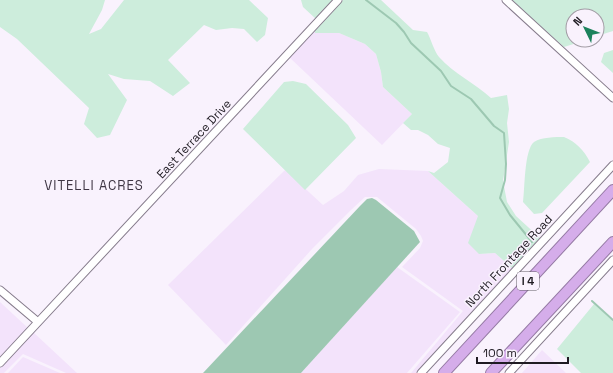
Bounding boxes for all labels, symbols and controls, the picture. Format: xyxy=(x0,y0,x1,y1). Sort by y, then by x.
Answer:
north arrow xyxy=(565,8,605,48)
text: N xyxy=(570,14,585,29)
street label: East Terrace Drive xyxy=(153,96,235,182)
district label: VITELLI ACRES xyxy=(44,177,144,194)
street label: North Frontage Road xyxy=(462,211,556,311)
road number: I 4 xyxy=(517,272,539,290)
scale bar xyxy=(477,339,568,365)
text: 100 m xyxy=(483,345,517,361)

